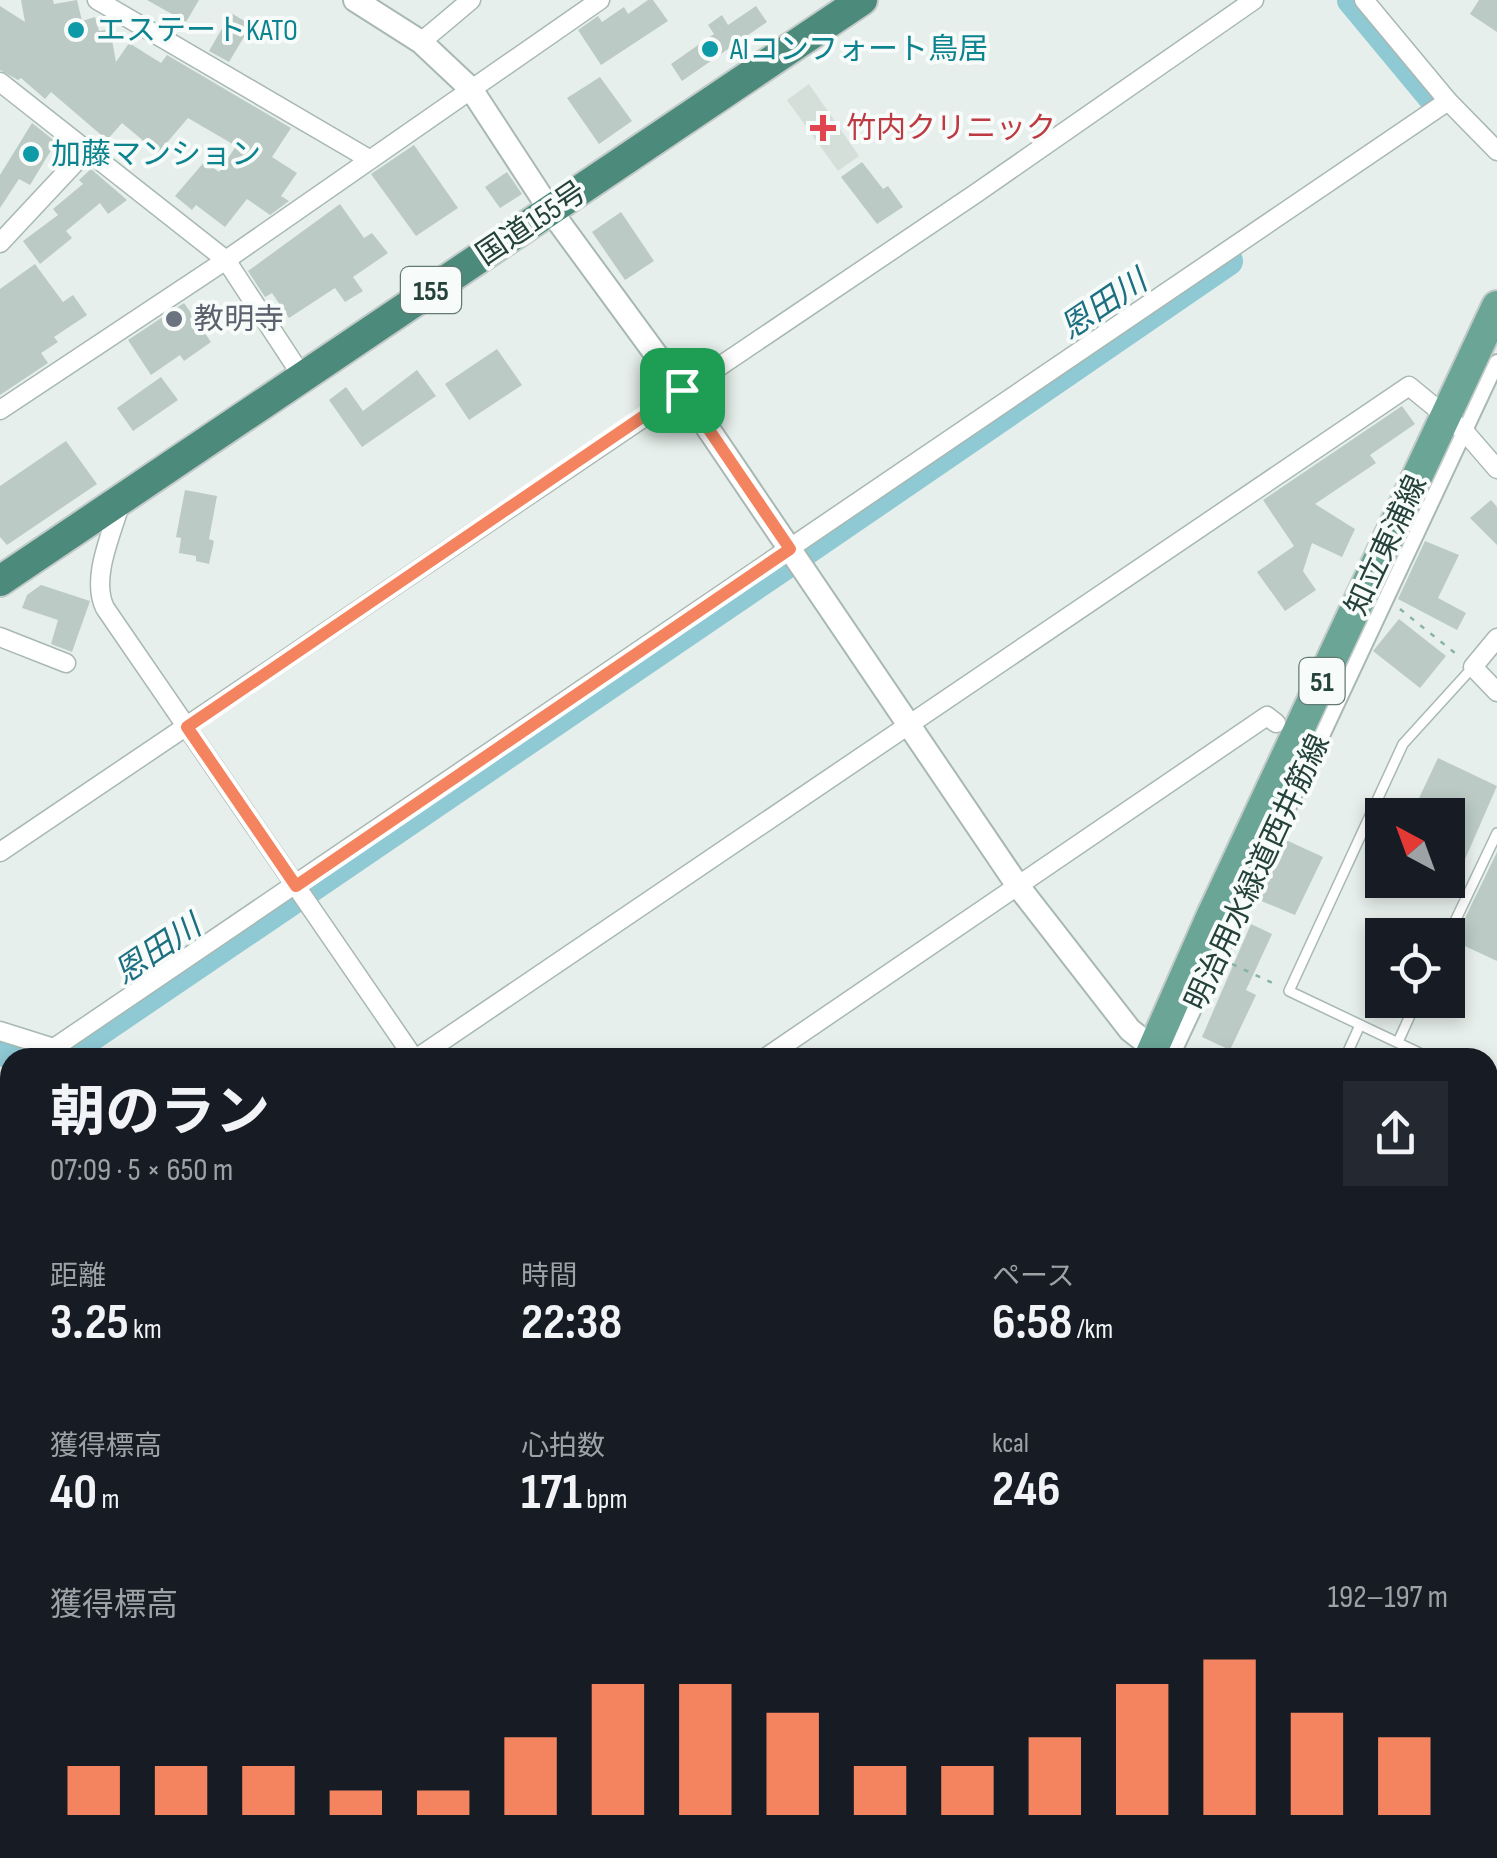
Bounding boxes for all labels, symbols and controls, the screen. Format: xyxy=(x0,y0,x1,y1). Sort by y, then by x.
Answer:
place label: エステートKATO xyxy=(96,13,298,49)
marker: エステートKATO xyxy=(65,19,87,41)
place label: AIコンフォート鳥居 xyxy=(729,32,988,68)
marker: AIコンフォート鳥居 xyxy=(699,38,721,60)
place label: 竹内クリニック xyxy=(846,111,1056,147)
marker: 竹内クリニック xyxy=(810,115,836,141)
place label: 加藤マンション xyxy=(51,137,261,173)
marker: 加藤マンション xyxy=(20,143,42,165)
street label: 国道155号 xyxy=(470,174,593,274)
water label: 恩田川 xyxy=(1053,261,1157,348)
road number: 155 xyxy=(401,267,461,313)
place label: 教明寺 xyxy=(194,302,284,338)
marker: 教明寺 xyxy=(163,308,185,330)
pin xyxy=(640,348,725,433)
icon: arrive xyxy=(655,363,710,418)
street label: 知立東浦線 xyxy=(1339,470,1435,621)
road number: 51 xyxy=(1300,658,1344,704)
street label: 明治用水緑道西井筋線 xyxy=(1178,729,1338,1016)
north arrow xyxy=(1365,798,1465,898)
map controls xyxy=(1365,798,1465,1018)
water label: 恩田川 xyxy=(107,906,211,993)
button: locate xyxy=(1365,918,1465,1018)
text: 朝のラン xyxy=(50,1080,270,1147)
button: share xyxy=(1343,1081,1448,1186)
text: 07:09 · 5 × 650 m xyxy=(50,1151,233,1190)
text: 距離 xyxy=(50,1260,106,1293)
text: 時間 xyxy=(521,1260,577,1293)
text: ペース xyxy=(992,1260,1075,1293)
text: 3.25 xyxy=(50,1293,129,1353)
text: 22:38 xyxy=(521,1293,622,1353)
text: 6:58 xyxy=(992,1293,1072,1353)
text: km xyxy=(129,1313,162,1346)
text: /km xyxy=(1072,1313,1113,1346)
text: kcal xyxy=(992,1427,1029,1460)
text: 獲得標高 xyxy=(50,1430,162,1463)
text: 心拍数 xyxy=(521,1430,605,1463)
text: 246 xyxy=(992,1460,1061,1520)
text: 40 xyxy=(50,1463,97,1523)
text: 171 xyxy=(521,1463,582,1523)
text: m xyxy=(97,1483,120,1516)
text: bpm xyxy=(582,1483,627,1516)
text: 192–197 m xyxy=(1328,1578,1448,1617)
text: 獲得標高 xyxy=(50,1586,178,1625)

